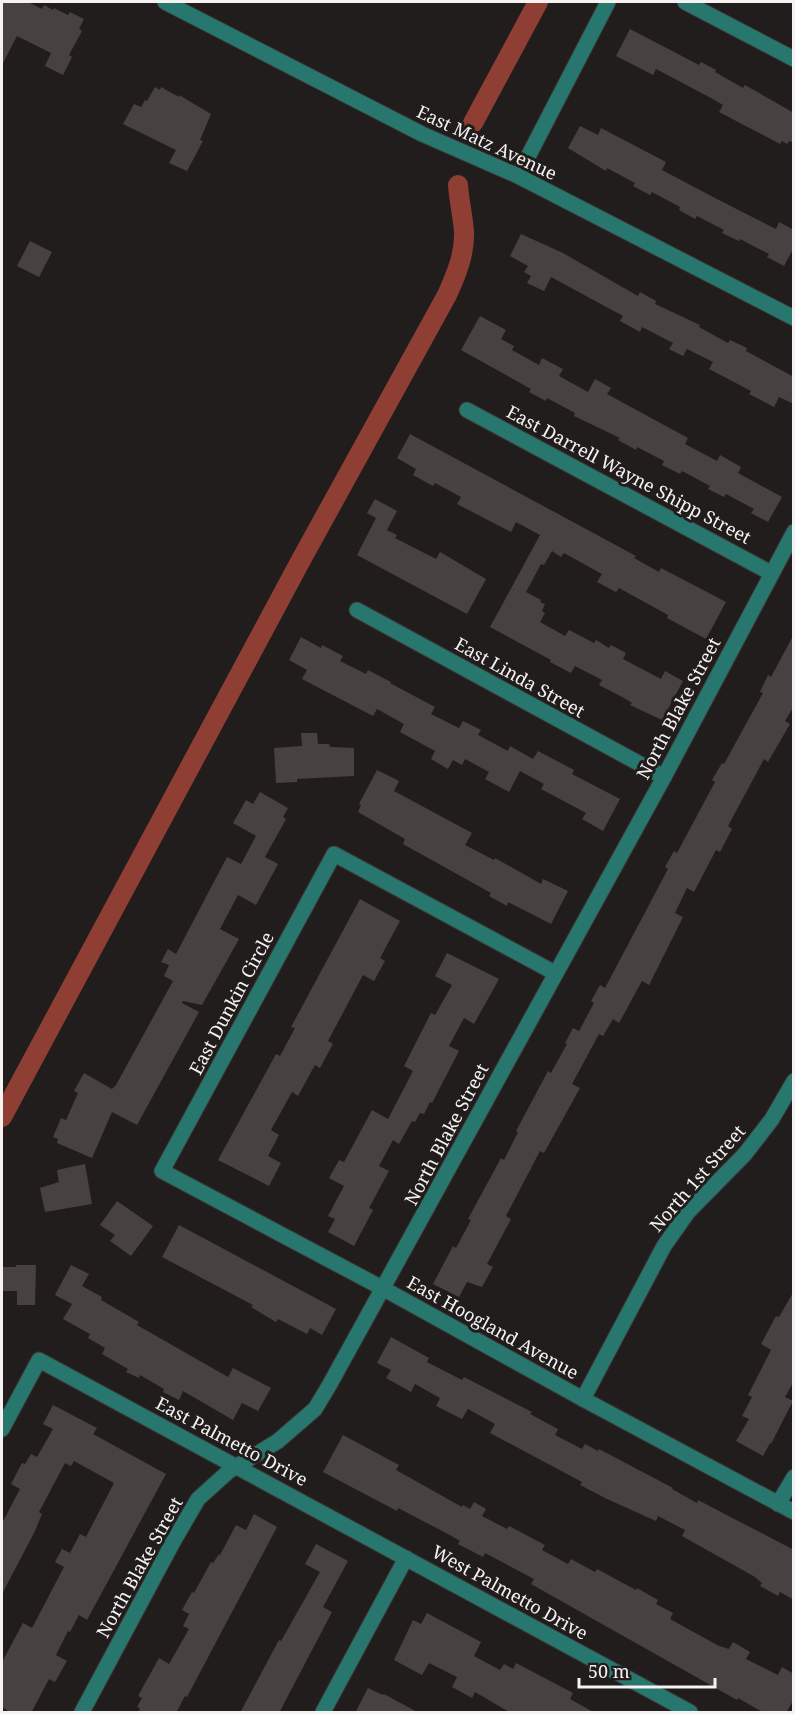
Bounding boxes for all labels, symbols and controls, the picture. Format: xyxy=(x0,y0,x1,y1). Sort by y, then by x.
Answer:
street label: East Matz Avenue xyxy=(413,99,561,185)
street label: East Darrell Wayne Shipp Street xyxy=(503,399,755,549)
street label: East Linda Street xyxy=(451,631,589,723)
street label: North Blake Street xyxy=(630,633,726,783)
street label: East Dunkin Circle xyxy=(183,927,279,1079)
street label: North Blake Street xyxy=(398,1059,494,1209)
street label: North 1st Street xyxy=(644,1119,750,1237)
street label: East Hoogland Avenue xyxy=(403,1270,583,1384)
street label: East Palmetto Drive xyxy=(152,1391,312,1491)
street label: North Blake Street xyxy=(90,1492,188,1642)
street label: West Palmetto Drive xyxy=(428,1539,592,1645)
scale bar xyxy=(579,1651,716,1689)
text: 50 m xyxy=(588,1659,630,1683)

